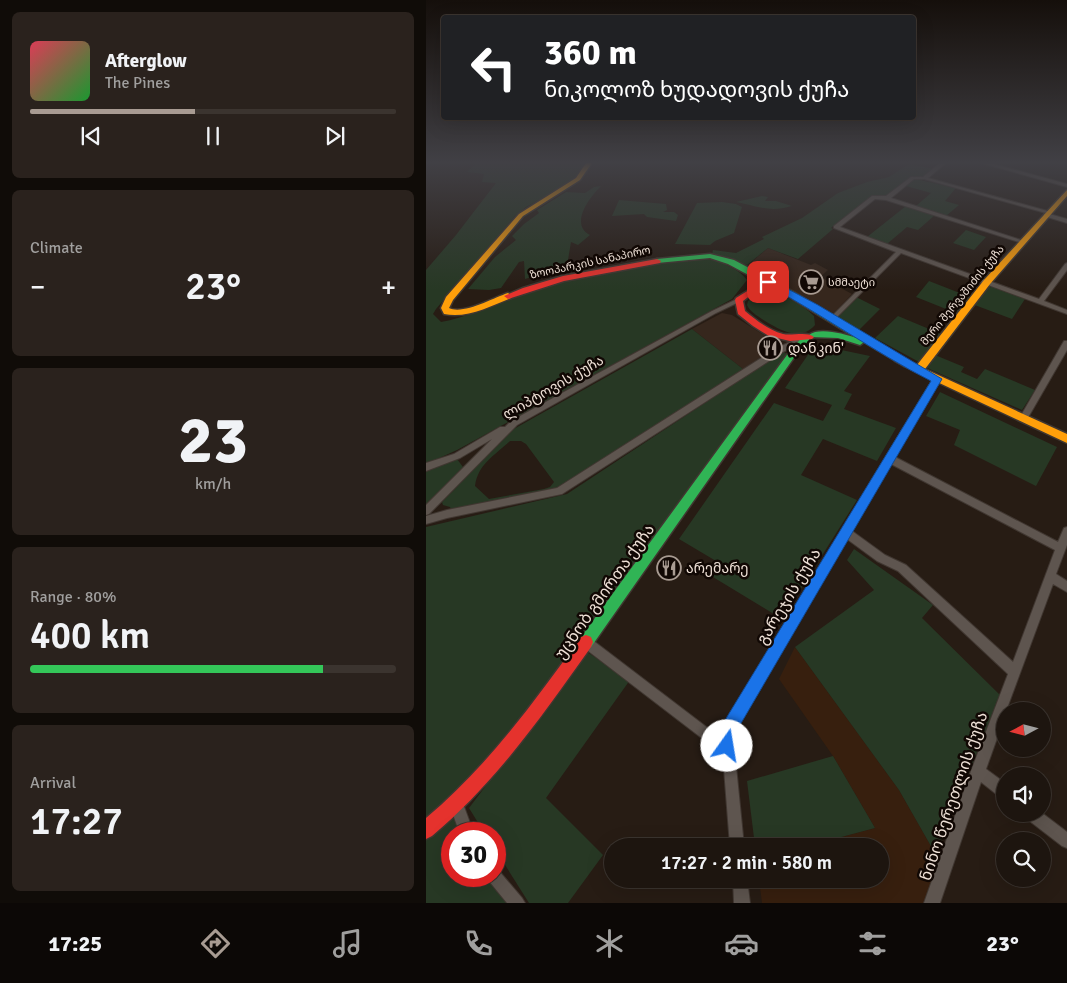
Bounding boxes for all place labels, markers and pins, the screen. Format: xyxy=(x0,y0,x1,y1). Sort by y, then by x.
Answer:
pin xyxy=(747,261,789,303)
supermarket icon: სმმაეტი xyxy=(798,269,824,295)
place label: სმმაეტი xyxy=(828,276,875,289)
restaurant icon: დანკინ' xyxy=(757,335,783,361)
place label: დანკინ' xyxy=(788,340,844,357)
restaurant icon: არემარე xyxy=(656,555,682,581)
place label: არემარე xyxy=(686,560,748,577)

